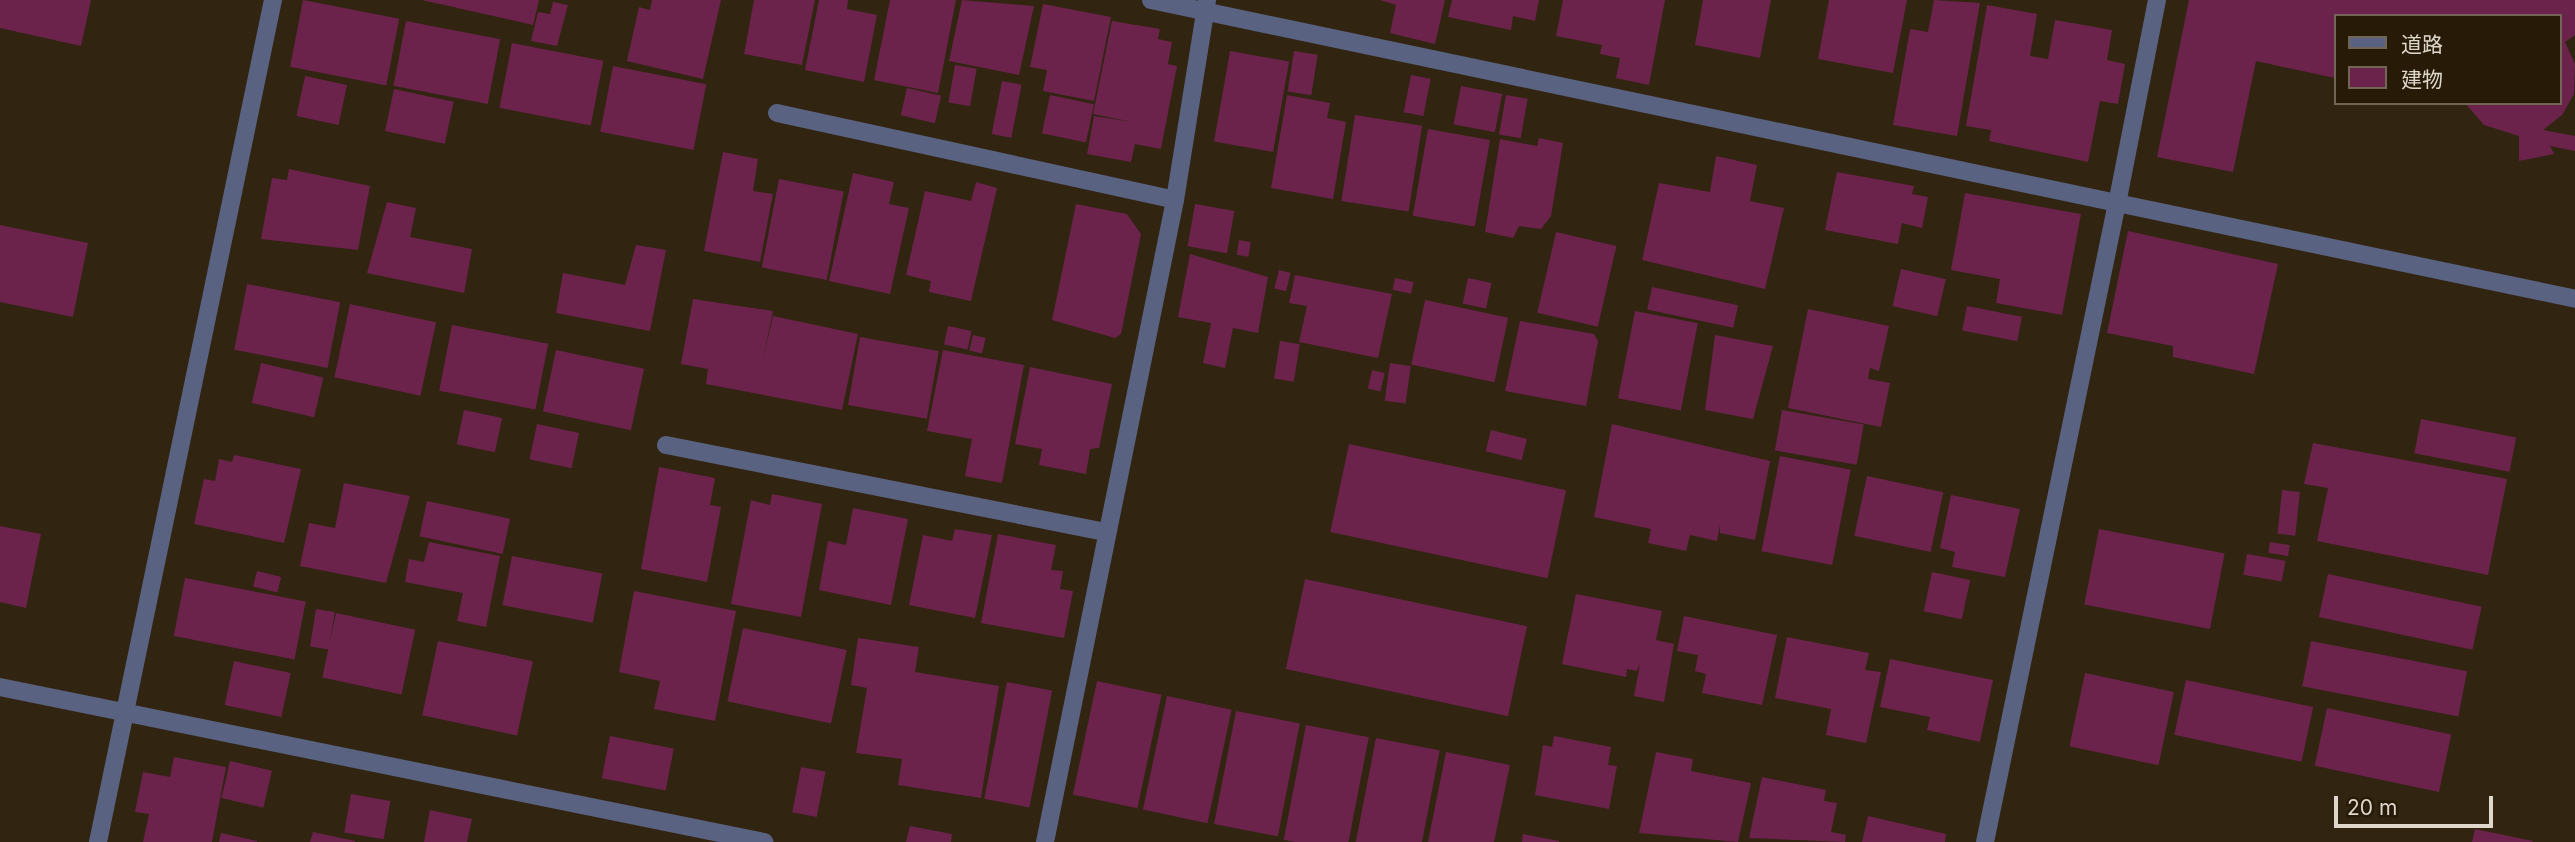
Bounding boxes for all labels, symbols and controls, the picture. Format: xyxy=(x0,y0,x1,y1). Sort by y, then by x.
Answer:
legend xyxy=(2334,14,2561,105)
text: 道路 xyxy=(2401,32,2443,57)
text: 建物 xyxy=(2401,67,2443,92)
scale bar xyxy=(2337,782,2496,826)
text: 20 m xyxy=(2347,795,2397,820)

